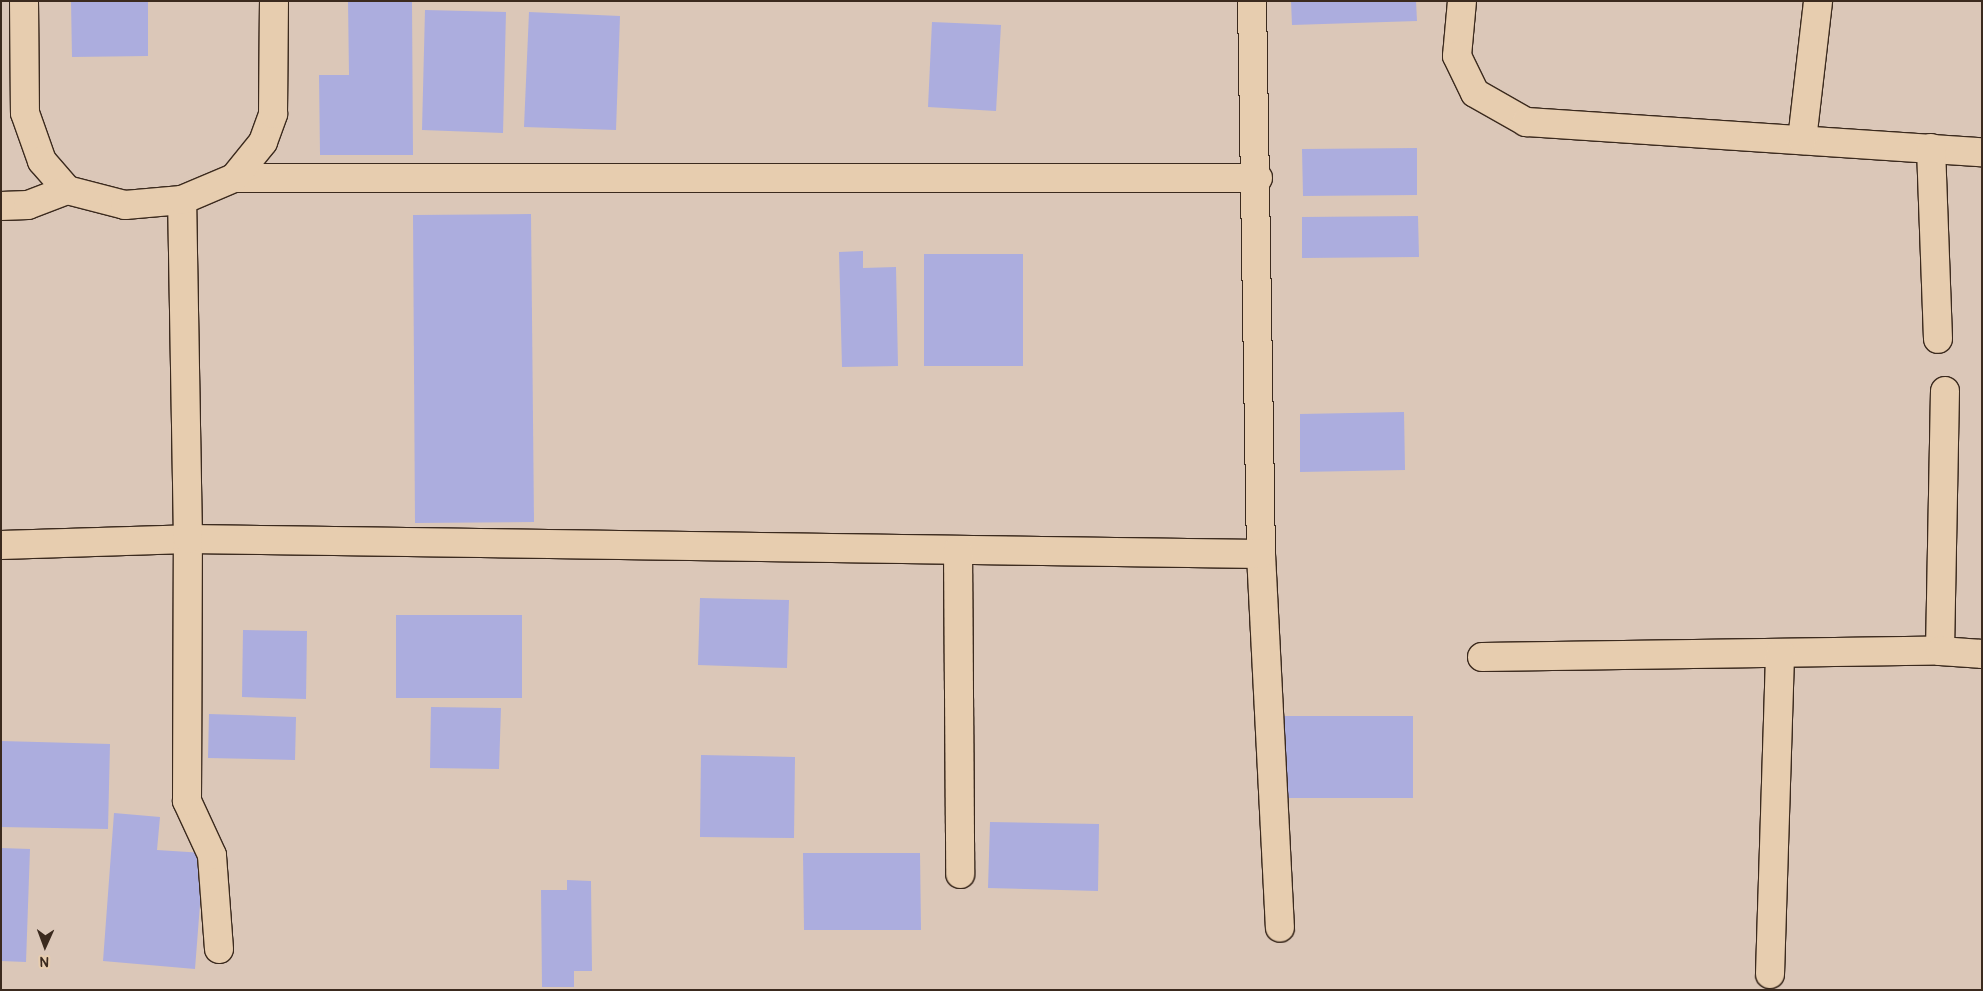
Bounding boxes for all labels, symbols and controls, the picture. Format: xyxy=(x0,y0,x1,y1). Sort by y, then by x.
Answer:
north arrow xyxy=(20,921,70,971)
text: N xyxy=(39,953,49,970)

